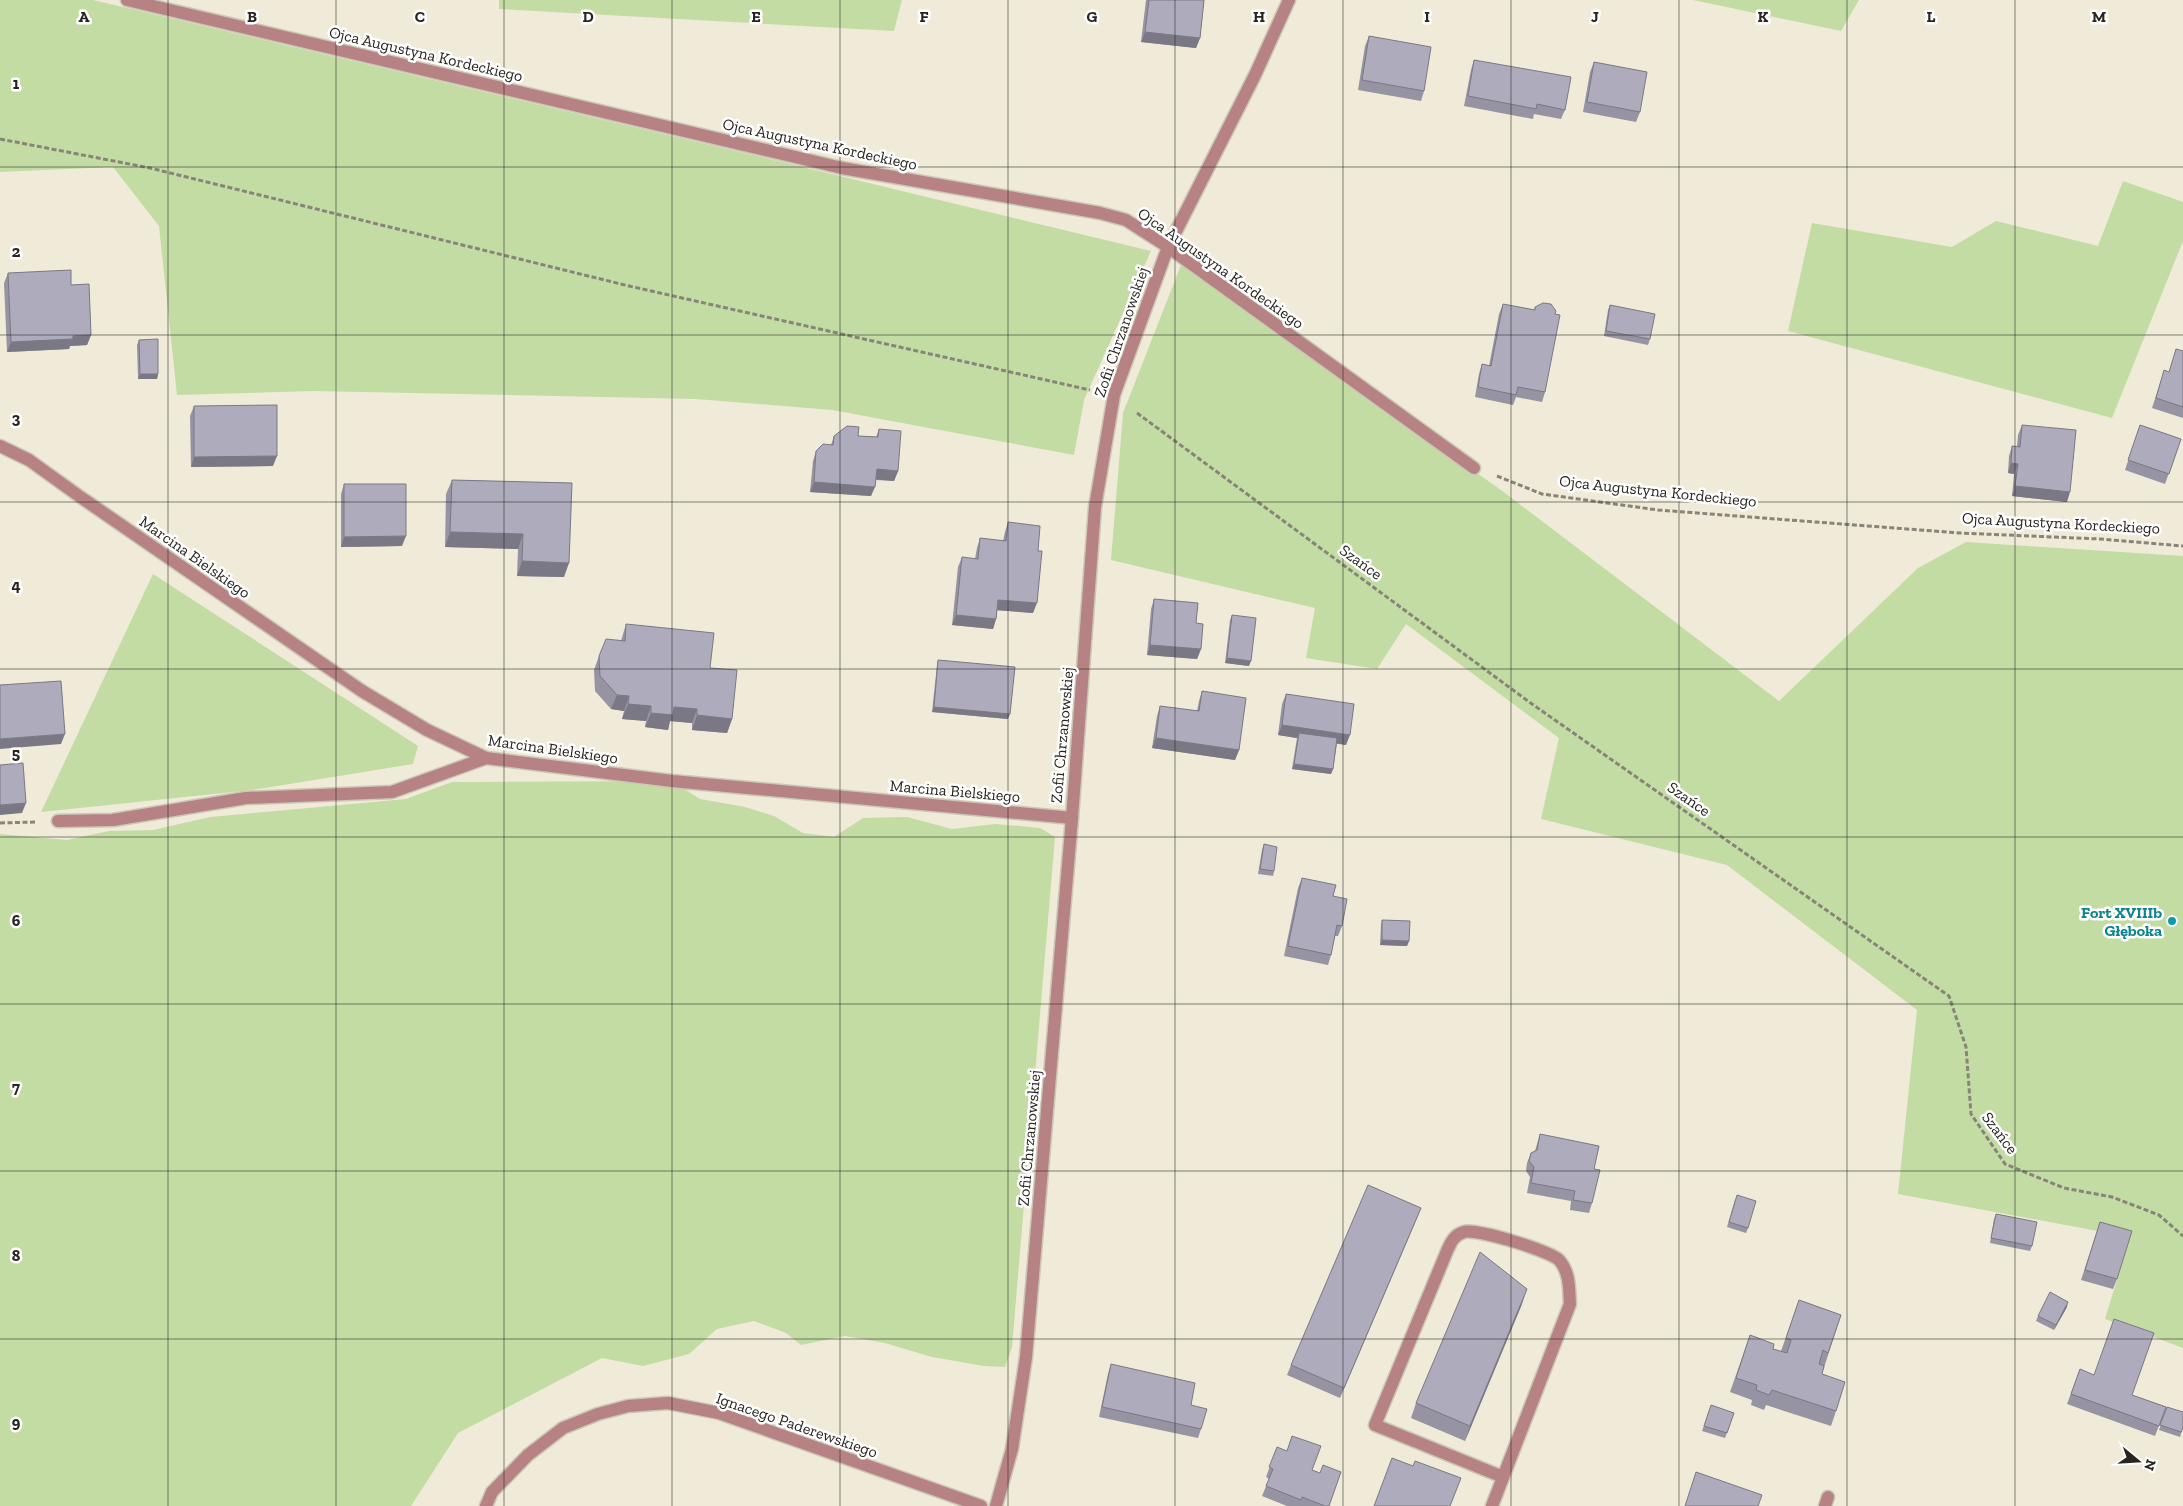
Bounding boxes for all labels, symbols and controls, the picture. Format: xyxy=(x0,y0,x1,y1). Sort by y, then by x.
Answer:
text: A xyxy=(79,7,90,26)
text: B xyxy=(247,7,257,26)
text: C xyxy=(415,7,425,26)
text: D xyxy=(582,7,594,26)
text: E xyxy=(751,7,761,26)
text: F xyxy=(919,7,929,26)
text: G xyxy=(1087,7,1098,26)
text: H xyxy=(1253,7,1265,26)
text: I xyxy=(1424,7,1430,26)
text: J xyxy=(1591,7,1599,26)
text: K xyxy=(1758,7,1769,26)
text: L xyxy=(1927,7,1936,26)
text: M xyxy=(2092,7,2106,26)
street label: Ojca Augustyna Kordeckiego xyxy=(327,22,525,86)
text: 1 xyxy=(13,74,20,93)
street label: Ojca Augustyna Kordeckiego xyxy=(721,114,919,174)
street label: Ojca Augustyna Kordeckiego xyxy=(1134,203,1308,333)
text: 2 xyxy=(12,242,21,261)
street label: Zofii Chrzanowskiej xyxy=(1090,264,1152,400)
text: 3 xyxy=(12,409,21,428)
street label: Ojca Augustyna Kordeckiego xyxy=(1558,471,1758,511)
street label: Ojca Augustyna Kordeckiego xyxy=(1961,508,2161,538)
street label: Marcina Bielskiego xyxy=(136,512,254,602)
street label: Szańce xyxy=(1336,540,1386,584)
text: 4 xyxy=(11,576,21,595)
street label: Zofii Chrzanowskiej xyxy=(1047,666,1077,804)
street label: Marcina Bielskiego xyxy=(487,730,619,768)
text: 5 xyxy=(12,744,20,763)
street label: Marcina Bielskiego xyxy=(889,776,1021,806)
street label: Szańce xyxy=(1664,778,1714,820)
place label: Fort XVIIIb Głęboka xyxy=(2081,903,2162,940)
text: 6 xyxy=(12,911,21,930)
marker: Fort XVIIIb Głęboka xyxy=(2166,915,2178,927)
street label: Zofii Chrzanowskiej xyxy=(1014,1069,1044,1207)
text: 7 xyxy=(12,1078,20,1097)
street label: Szańce xyxy=(1978,1108,2022,1158)
text: 8 xyxy=(12,1246,21,1265)
street label: Ignacego Paderewskiego xyxy=(714,1388,880,1462)
text: 9 xyxy=(12,1413,21,1432)
north arrow xyxy=(2113,1436,2163,1486)
text: N xyxy=(2140,1457,2160,1473)

